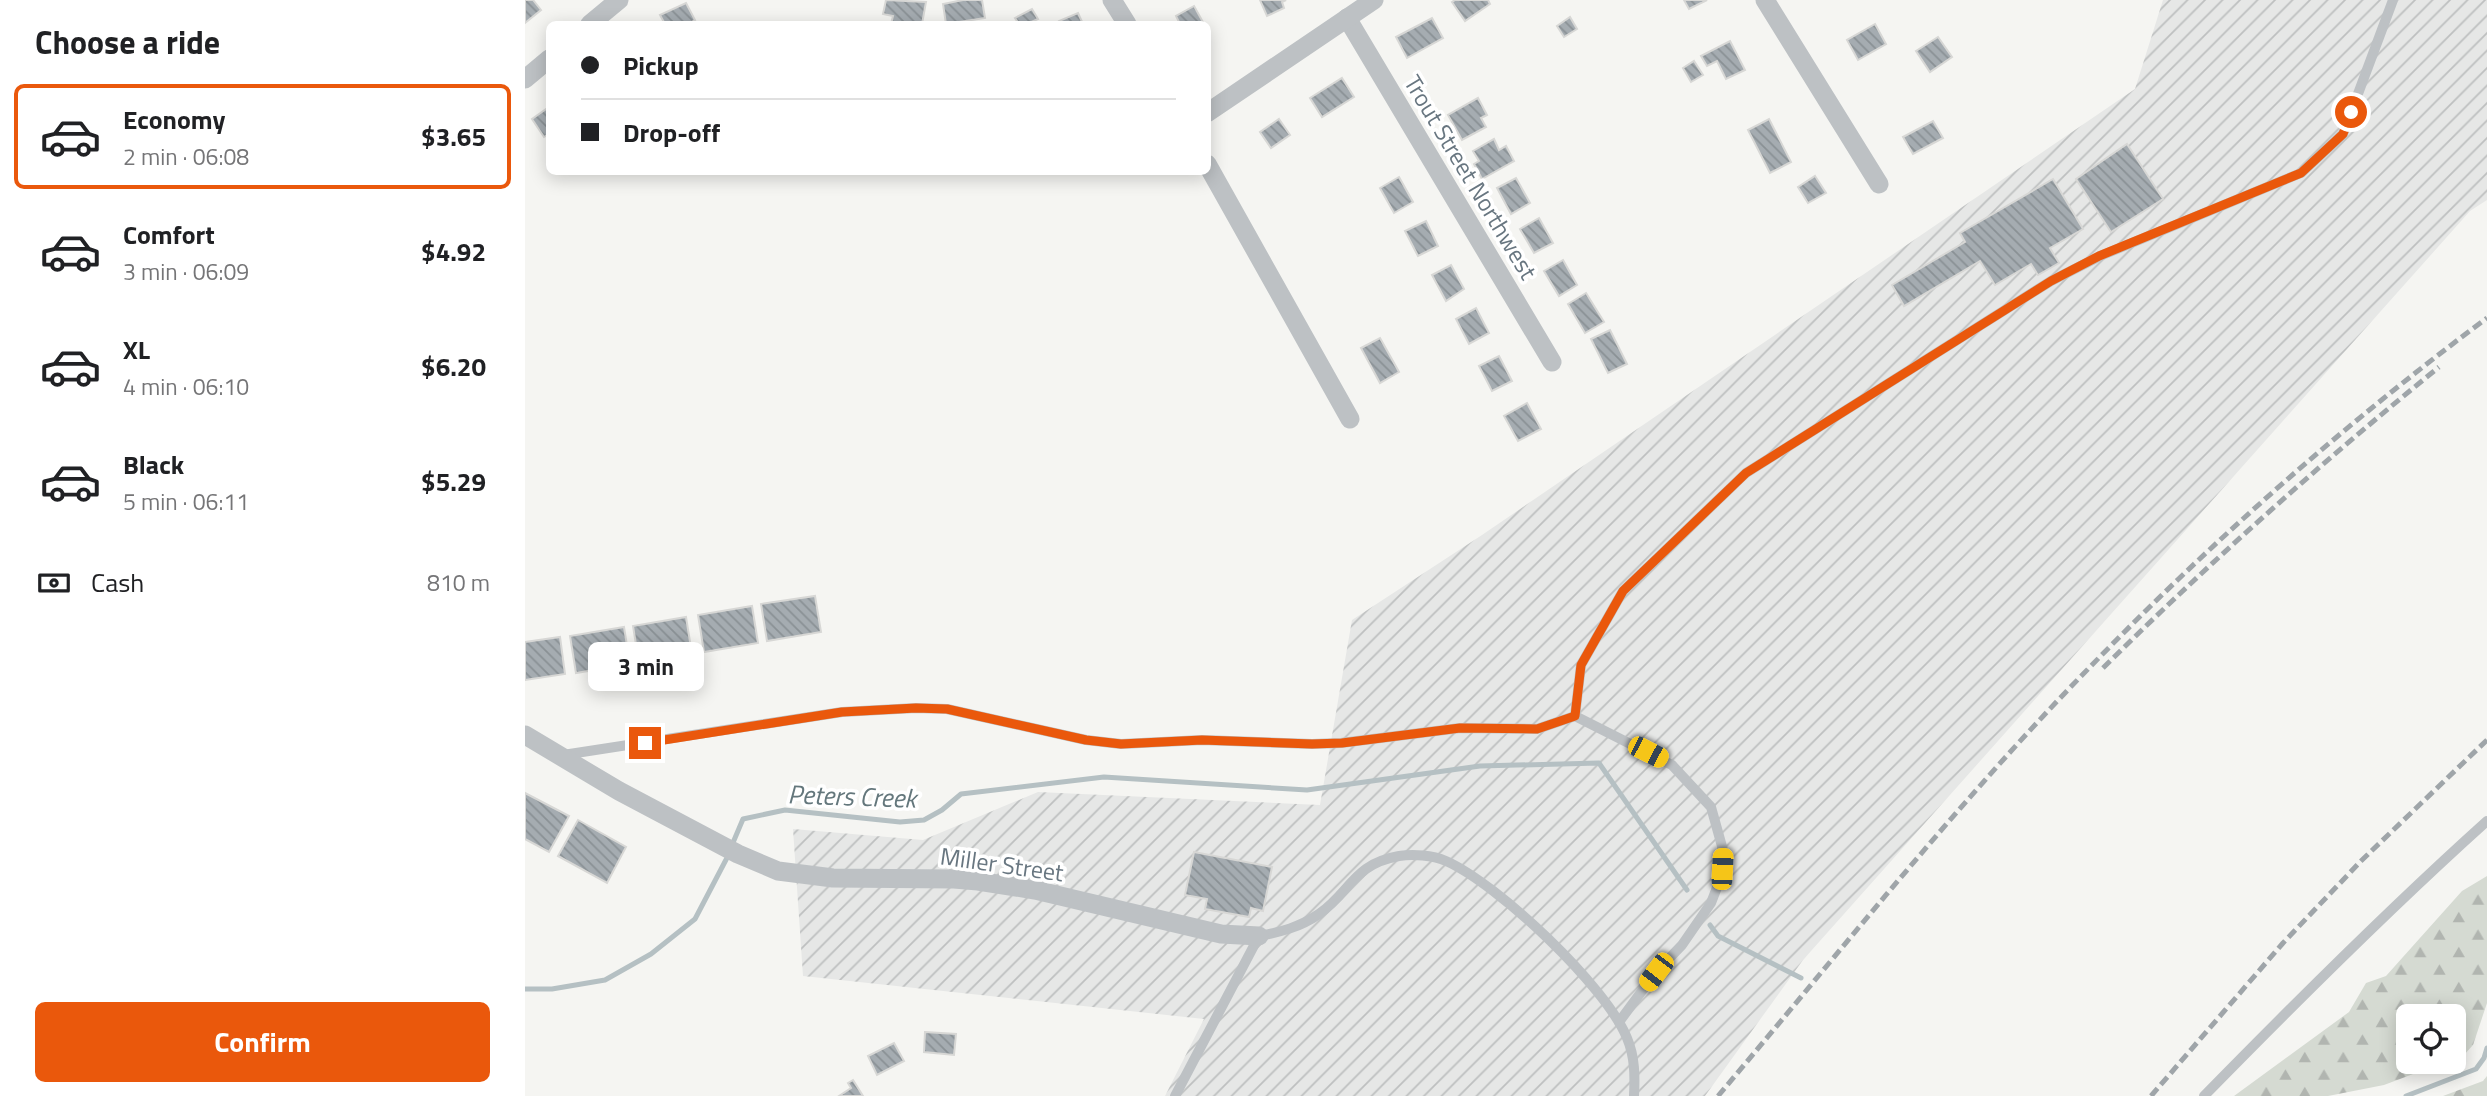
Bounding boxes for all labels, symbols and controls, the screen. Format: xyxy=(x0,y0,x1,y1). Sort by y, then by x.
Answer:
text: Choose a ride xyxy=(35,18,220,66)
text: Pickup xyxy=(623,46,699,85)
street label: Trout Street Northwest xyxy=(1396,68,1547,287)
route start xyxy=(2335,96,2367,128)
text: Economy xyxy=(123,100,225,139)
icon: car xyxy=(39,105,102,168)
text: Drop-off xyxy=(623,113,720,152)
text: $3.65 xyxy=(421,117,486,156)
text: 2 min · 06:08 xyxy=(123,139,249,174)
text: Comfort xyxy=(123,215,215,254)
icon: car xyxy=(39,220,102,283)
text: $4.92 xyxy=(421,232,486,271)
text: 3 min · 06:09 xyxy=(123,254,249,289)
text: XL xyxy=(123,330,150,369)
icon: car xyxy=(39,335,102,398)
text: $6.20 xyxy=(421,347,486,386)
text: 4 min · 06:10 xyxy=(123,369,249,404)
text: Black xyxy=(123,445,184,484)
icon: car xyxy=(39,450,102,513)
text: $5.29 xyxy=(421,462,486,501)
text: 5 min · 06:11 xyxy=(123,484,249,519)
text: Cash xyxy=(91,563,144,602)
icon: cash xyxy=(35,564,73,602)
text: 810 m xyxy=(427,565,490,600)
callout: 3 min xyxy=(587,642,703,690)
text: 3 min xyxy=(618,649,674,684)
route end xyxy=(629,727,661,759)
car xyxy=(1625,733,1672,771)
water label: Peters Creek xyxy=(787,774,920,818)
street label: Miller Street xyxy=(938,838,1067,891)
car xyxy=(1711,847,1734,891)
car xyxy=(1635,949,1678,995)
button: Confirm xyxy=(35,1002,490,1082)
map controls xyxy=(2396,1004,2466,1074)
button: locate xyxy=(2396,1004,2466,1074)

